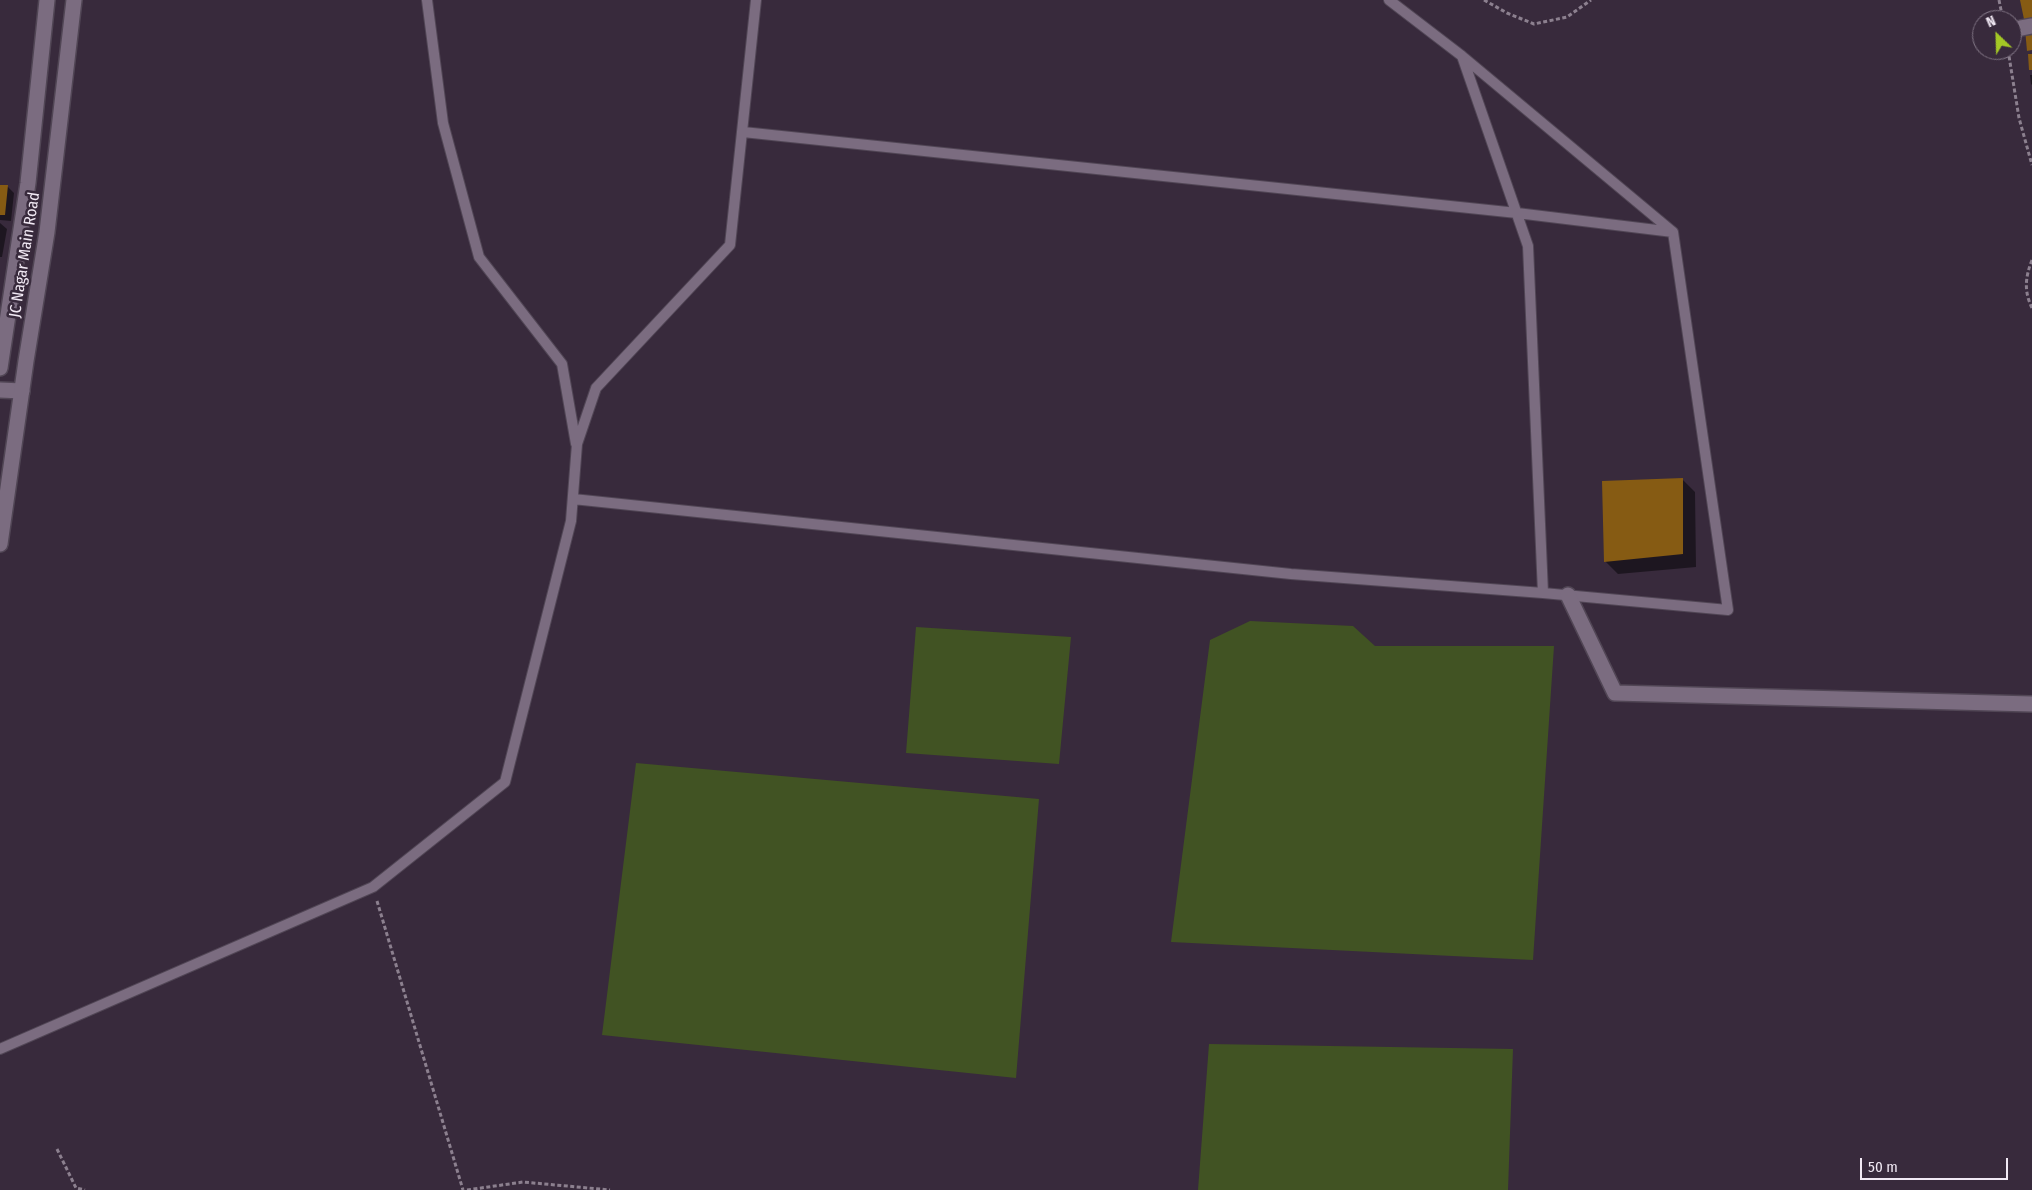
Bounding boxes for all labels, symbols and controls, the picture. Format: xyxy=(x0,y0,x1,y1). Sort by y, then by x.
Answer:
north arrow xyxy=(1972,10,2022,60)
text: N xyxy=(1984,12,1998,31)
street label: JC Nagar Main Road xyxy=(6,191,44,319)
scale bar xyxy=(1862,1148,2010,1180)
text: 50 m xyxy=(1868,1158,1898,1176)

